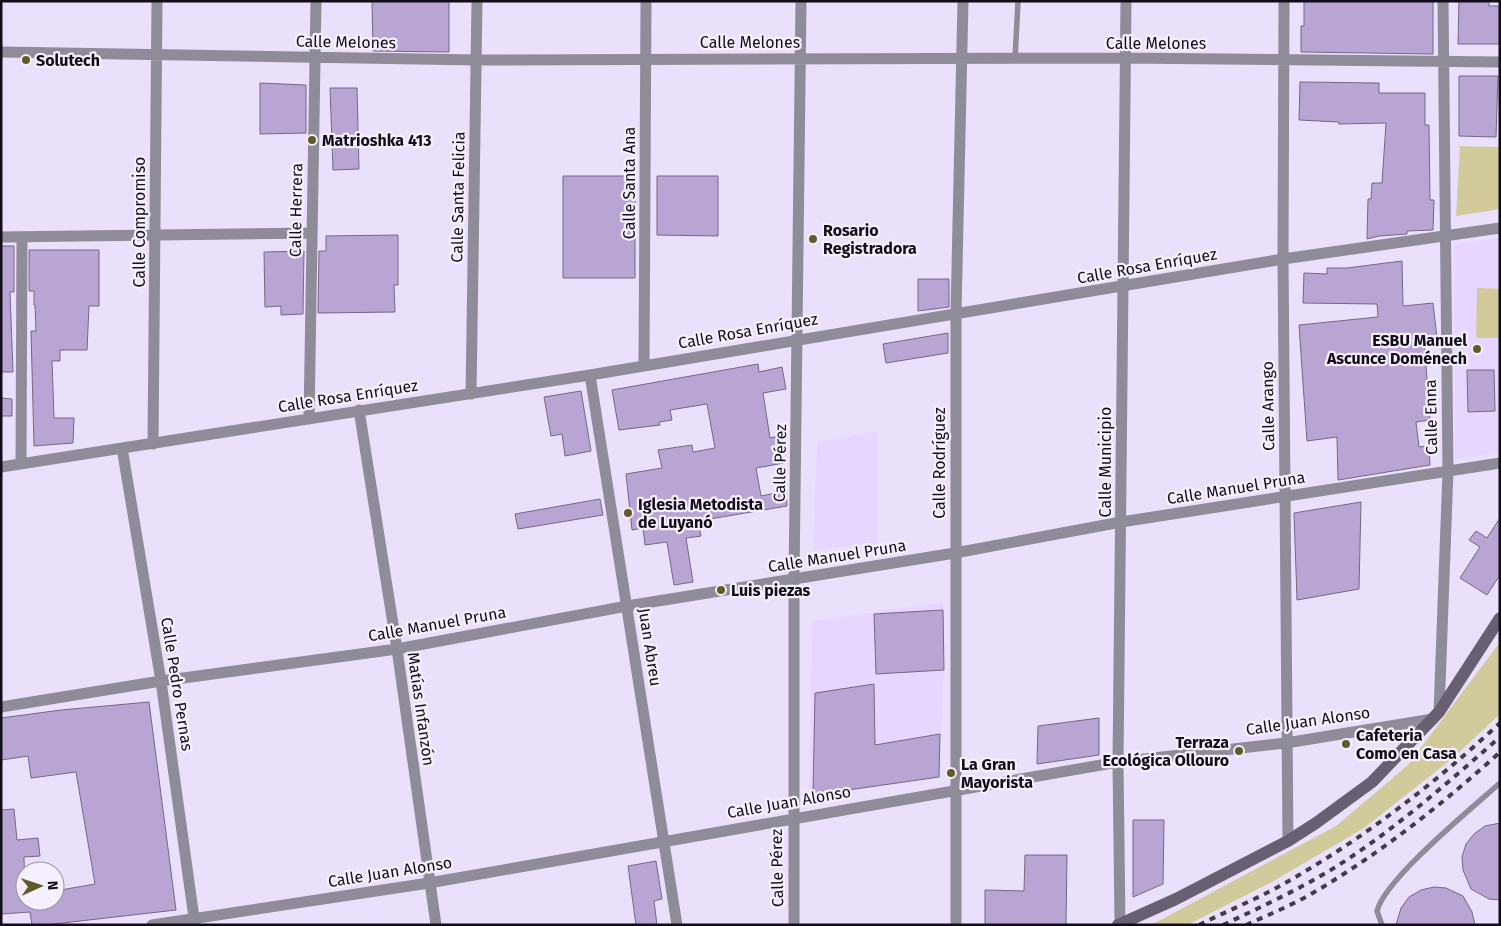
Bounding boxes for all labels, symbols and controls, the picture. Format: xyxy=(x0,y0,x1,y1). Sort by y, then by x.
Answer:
street label: Calle Melones xyxy=(296,32,396,52)
street label: Calle Melones xyxy=(700,33,800,52)
street label: Calle Melones xyxy=(1106,34,1206,53)
place label: Solutech xyxy=(36,51,100,70)
marker: Solutech xyxy=(20,54,32,66)
street label: Calle Santa Ana xyxy=(620,127,639,239)
place label: Matrioshka 413 xyxy=(322,131,432,150)
street label: Calle Santa Felicia xyxy=(447,131,469,263)
marker: Matrioshka 413 xyxy=(306,134,318,146)
street label: Calle Compromiso xyxy=(130,157,149,287)
street label: Calle Herrera xyxy=(286,163,306,257)
place label: Rosario Registradora xyxy=(823,221,917,258)
marker: Rosario Registradora xyxy=(807,233,819,245)
street label: Calle Rosa Enríquez xyxy=(1076,244,1218,288)
street label: Calle Rosa Enríquez xyxy=(677,309,819,353)
place label: ESBU Manuel Ascunce Doménech xyxy=(1326,331,1467,368)
marker: ESBU Manuel Ascunce Doménech xyxy=(1471,343,1483,355)
street label: Calle Arango xyxy=(1258,361,1278,451)
street label: Calle Rosa Enríquez xyxy=(277,376,419,416)
street label: Calle Enna xyxy=(1421,379,1441,455)
street label: Calle Rodríguez xyxy=(930,407,949,519)
street label: Calle Municipio xyxy=(1096,407,1115,517)
street label: Calle Pérez xyxy=(770,424,790,502)
street label: Calle Manuel Pruna xyxy=(1166,468,1306,508)
place label: Iglesia Metodista de Luyanó xyxy=(638,495,763,532)
marker: Iglesia Metodista de Luyanó xyxy=(622,507,634,519)
street label: Calle Manuel Pruna xyxy=(767,536,907,576)
place label: Luis piezas xyxy=(731,581,811,600)
marker: Luis piezas xyxy=(715,584,727,596)
street label: Calle Manuel Pruna xyxy=(367,603,507,645)
street label: Juan Abreu xyxy=(634,607,666,687)
street label: Calle Pedro Pernas xyxy=(157,616,197,752)
street label: Matías Infanzón xyxy=(404,651,438,767)
street label: Calle Juan Alonso xyxy=(1245,703,1371,739)
place label: Cafeteria Como en Casa xyxy=(1356,726,1457,763)
place label: Terraza Ecológica Ollouro xyxy=(1103,733,1229,770)
marker: Cafeteria Como en Casa xyxy=(1340,738,1352,750)
marker: Terraza Ecológica Ollouro xyxy=(1233,745,1245,757)
place label: La Gran Mayorista xyxy=(961,755,1033,792)
marker: La Gran Mayorista xyxy=(945,767,957,779)
street label: Calle Juan Alonso xyxy=(726,782,852,822)
street label: Calle Pérez xyxy=(767,829,787,907)
street label: Calle Juan Alonso xyxy=(327,853,453,891)
north arrow xyxy=(15,861,65,911)
text: N xyxy=(44,880,61,890)

